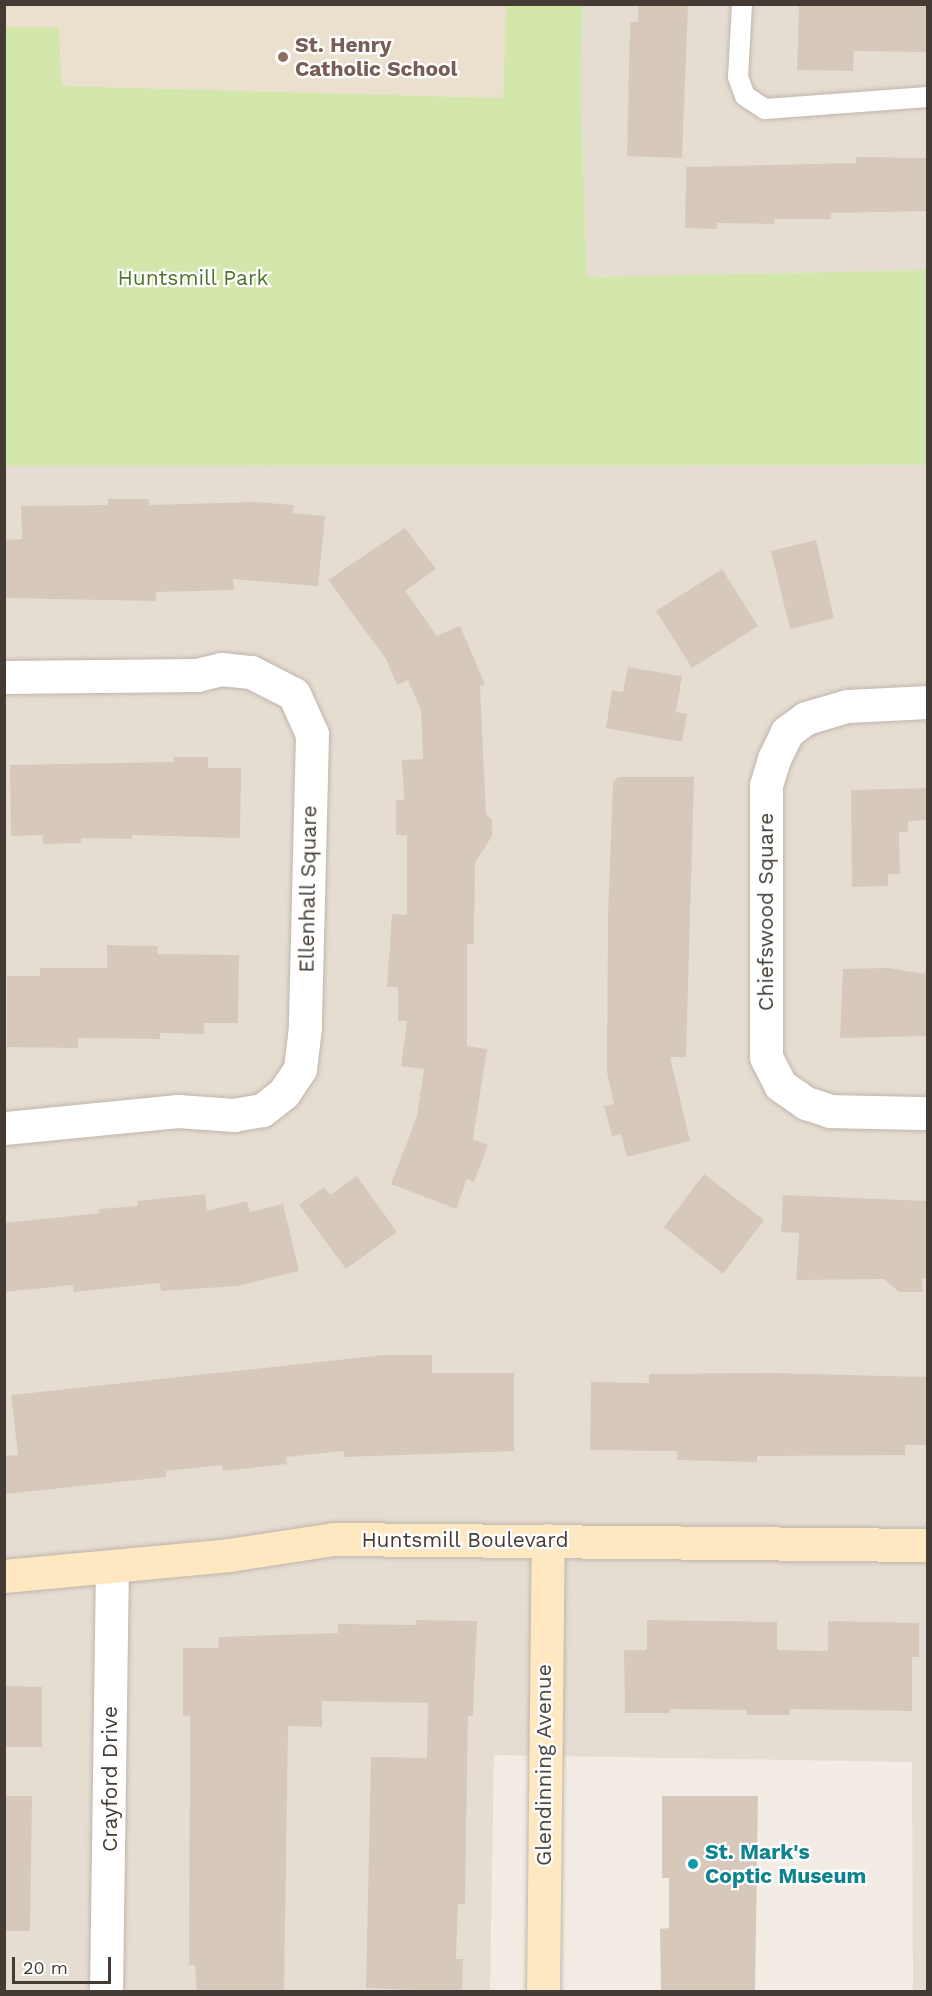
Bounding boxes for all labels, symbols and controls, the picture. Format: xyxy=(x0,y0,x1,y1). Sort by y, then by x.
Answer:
place label: St. Henry Catholic School xyxy=(295,32,457,82)
marker: St. Henry Catholic School xyxy=(276,50,290,64)
park label: Huntsmill Park xyxy=(117,265,269,291)
street label: Ellenhall Square xyxy=(294,805,322,973)
street label: Chiefswood Square xyxy=(753,813,779,1011)
street label: Huntsmill Boulevard xyxy=(361,1527,569,1553)
street label: Glendinning Avenue xyxy=(531,1664,557,1866)
street label: Crayford Drive xyxy=(97,1706,123,1852)
place label: St. Mark's Coptic Museum xyxy=(705,1839,866,1889)
marker: St. Mark's Coptic Museum xyxy=(686,1857,700,1871)
scale bar xyxy=(15,1945,114,1983)
text: 20 m xyxy=(23,1957,68,1978)

